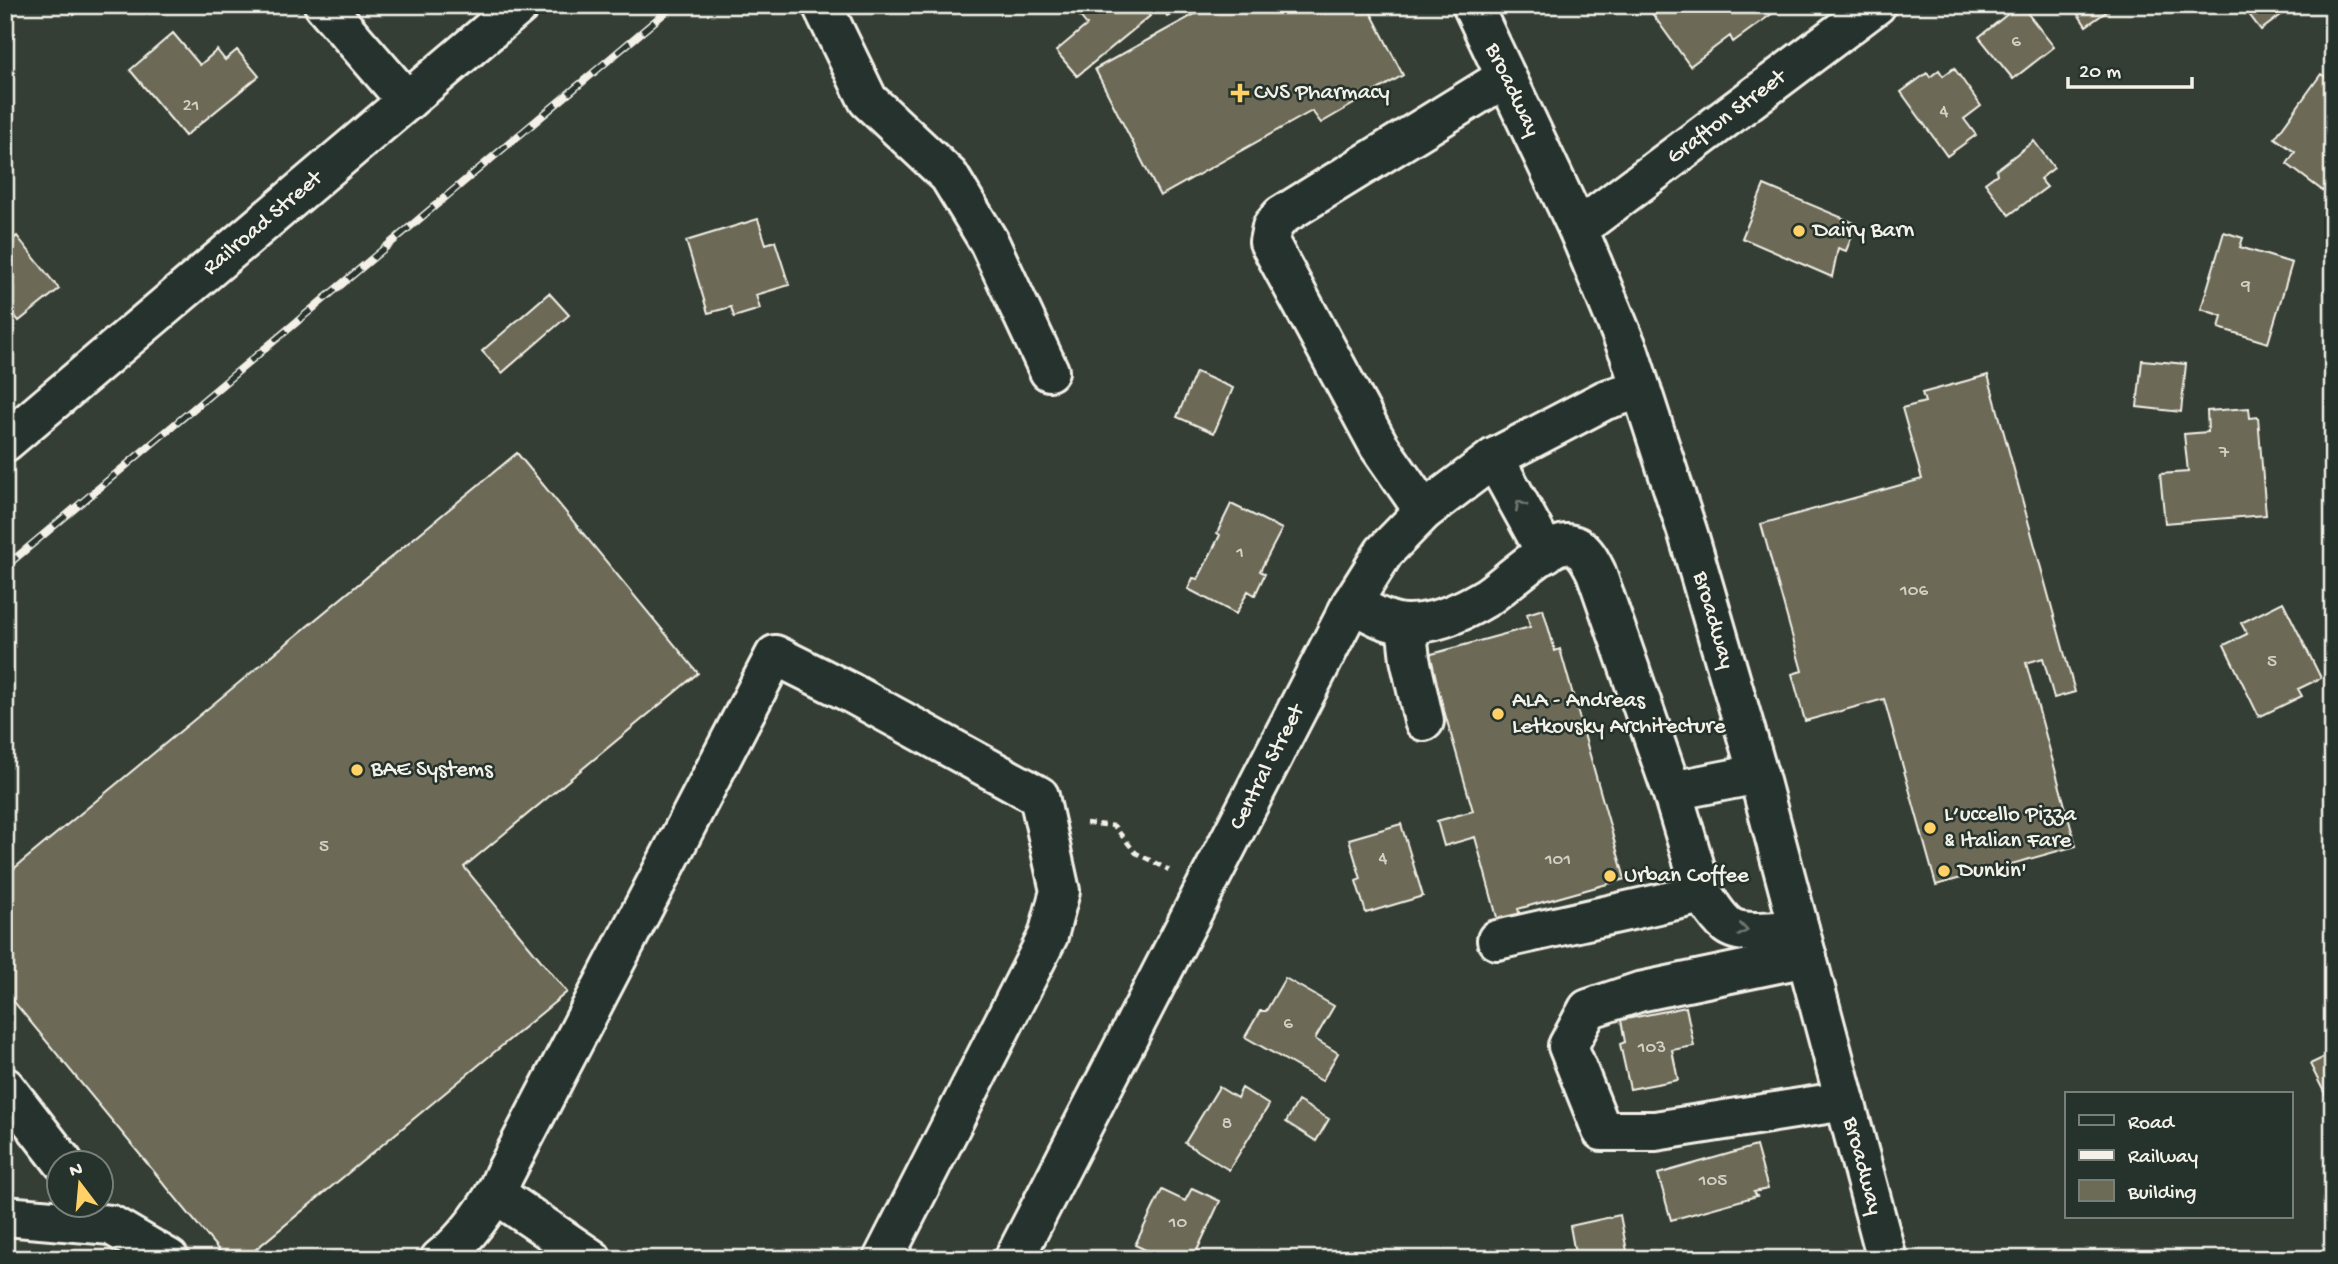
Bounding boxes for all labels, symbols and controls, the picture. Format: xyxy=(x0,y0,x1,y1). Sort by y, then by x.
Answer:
house number: 6 xyxy=(2011,31,2021,54)
street label: Broadway xyxy=(1478,38,1546,141)
scale bar xyxy=(2068,46,2193,90)
text: 20 m xyxy=(2079,61,2121,86)
street label: Grafton Street xyxy=(1662,63,1793,171)
place label: CVS Pharmacy xyxy=(1254,80,1390,107)
marker: CVS Pharmacy xyxy=(1232,85,1248,101)
house number: 21 xyxy=(183,95,200,118)
house number: 4 xyxy=(1940,101,1949,124)
street label: Railroad Street xyxy=(198,164,329,282)
place label: Dairy Barn xyxy=(1811,218,1914,245)
marker: Dairy Barn xyxy=(1791,223,1807,239)
house number: 9 xyxy=(2240,275,2251,298)
house number: 7 xyxy=(2218,442,2230,465)
one-way arrow xyxy=(1515,500,1528,512)
house number: 1 xyxy=(1235,542,1244,565)
street label: Broadway xyxy=(1686,567,1740,672)
house number: 106 xyxy=(1899,580,1928,603)
house number: 5 xyxy=(2267,651,2277,674)
place label: ALA - Andreas Letkovsky Architecture xyxy=(1512,688,1727,741)
street label: Central Street xyxy=(1224,699,1312,835)
marker: ALA - Andreas Letkovsky Architecture xyxy=(1490,706,1506,722)
place label: BAE Systems xyxy=(370,757,493,784)
marker: BAE Systems xyxy=(349,762,365,778)
place label: L’uccello Pizza & Italian Fare xyxy=(1944,802,2077,855)
marker: L’uccello Pizza & Italian Fare xyxy=(1922,820,1938,836)
house number: 5 xyxy=(319,836,329,859)
house number: 4 xyxy=(1379,848,1388,871)
house number: 101 xyxy=(1544,849,1571,872)
place label: Dunkin' xyxy=(1956,858,2027,885)
place label: Urban Coffee xyxy=(1624,863,1750,890)
marker: Dunkin' xyxy=(1936,863,1952,879)
marker: Urban Coffee xyxy=(1602,868,1618,884)
one-way arrow xyxy=(1737,922,1749,937)
house number: 6 xyxy=(1283,1013,1293,1036)
house number: 103 xyxy=(1637,1037,1666,1060)
legend xyxy=(2065,1092,2292,1218)
text: Road xyxy=(2128,1112,2176,1137)
house number: 8 xyxy=(1222,1113,1232,1136)
street label: Broadway xyxy=(1836,1113,1888,1218)
text: Railway xyxy=(2128,1146,2198,1171)
north arrow xyxy=(46,1148,116,1218)
text: N xyxy=(67,1158,85,1184)
house number: 105 xyxy=(1698,1170,1727,1193)
text: Building xyxy=(2127,1182,2197,1207)
house number: 10 xyxy=(1168,1212,1187,1235)

